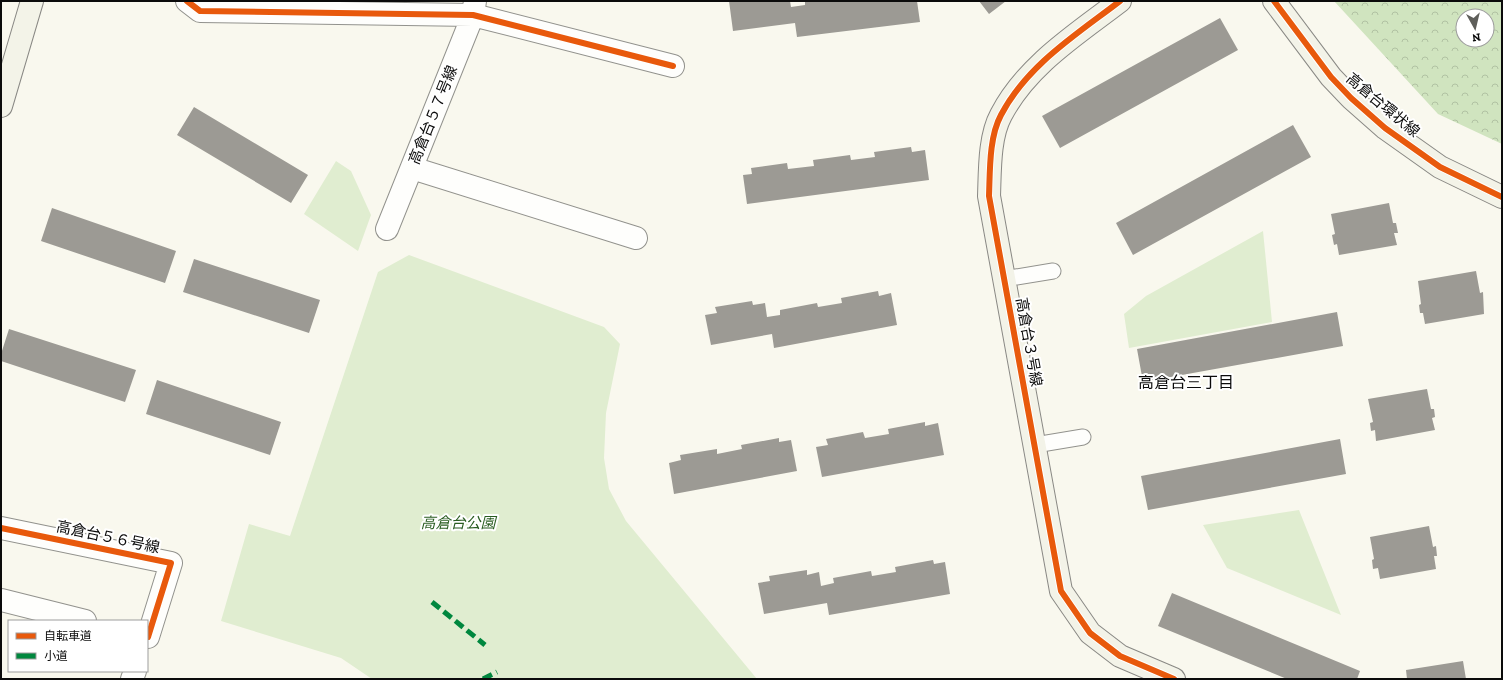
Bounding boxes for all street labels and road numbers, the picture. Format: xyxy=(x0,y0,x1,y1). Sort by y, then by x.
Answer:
street label: 高倉台５７号線 xyxy=(405,63,461,167)
street label: 高倉台環状線 xyxy=(1343,69,1423,141)
street label: 高倉台３号線 xyxy=(1012,296,1046,388)
street label: 高倉台５６号線 xyxy=(55,517,161,557)

